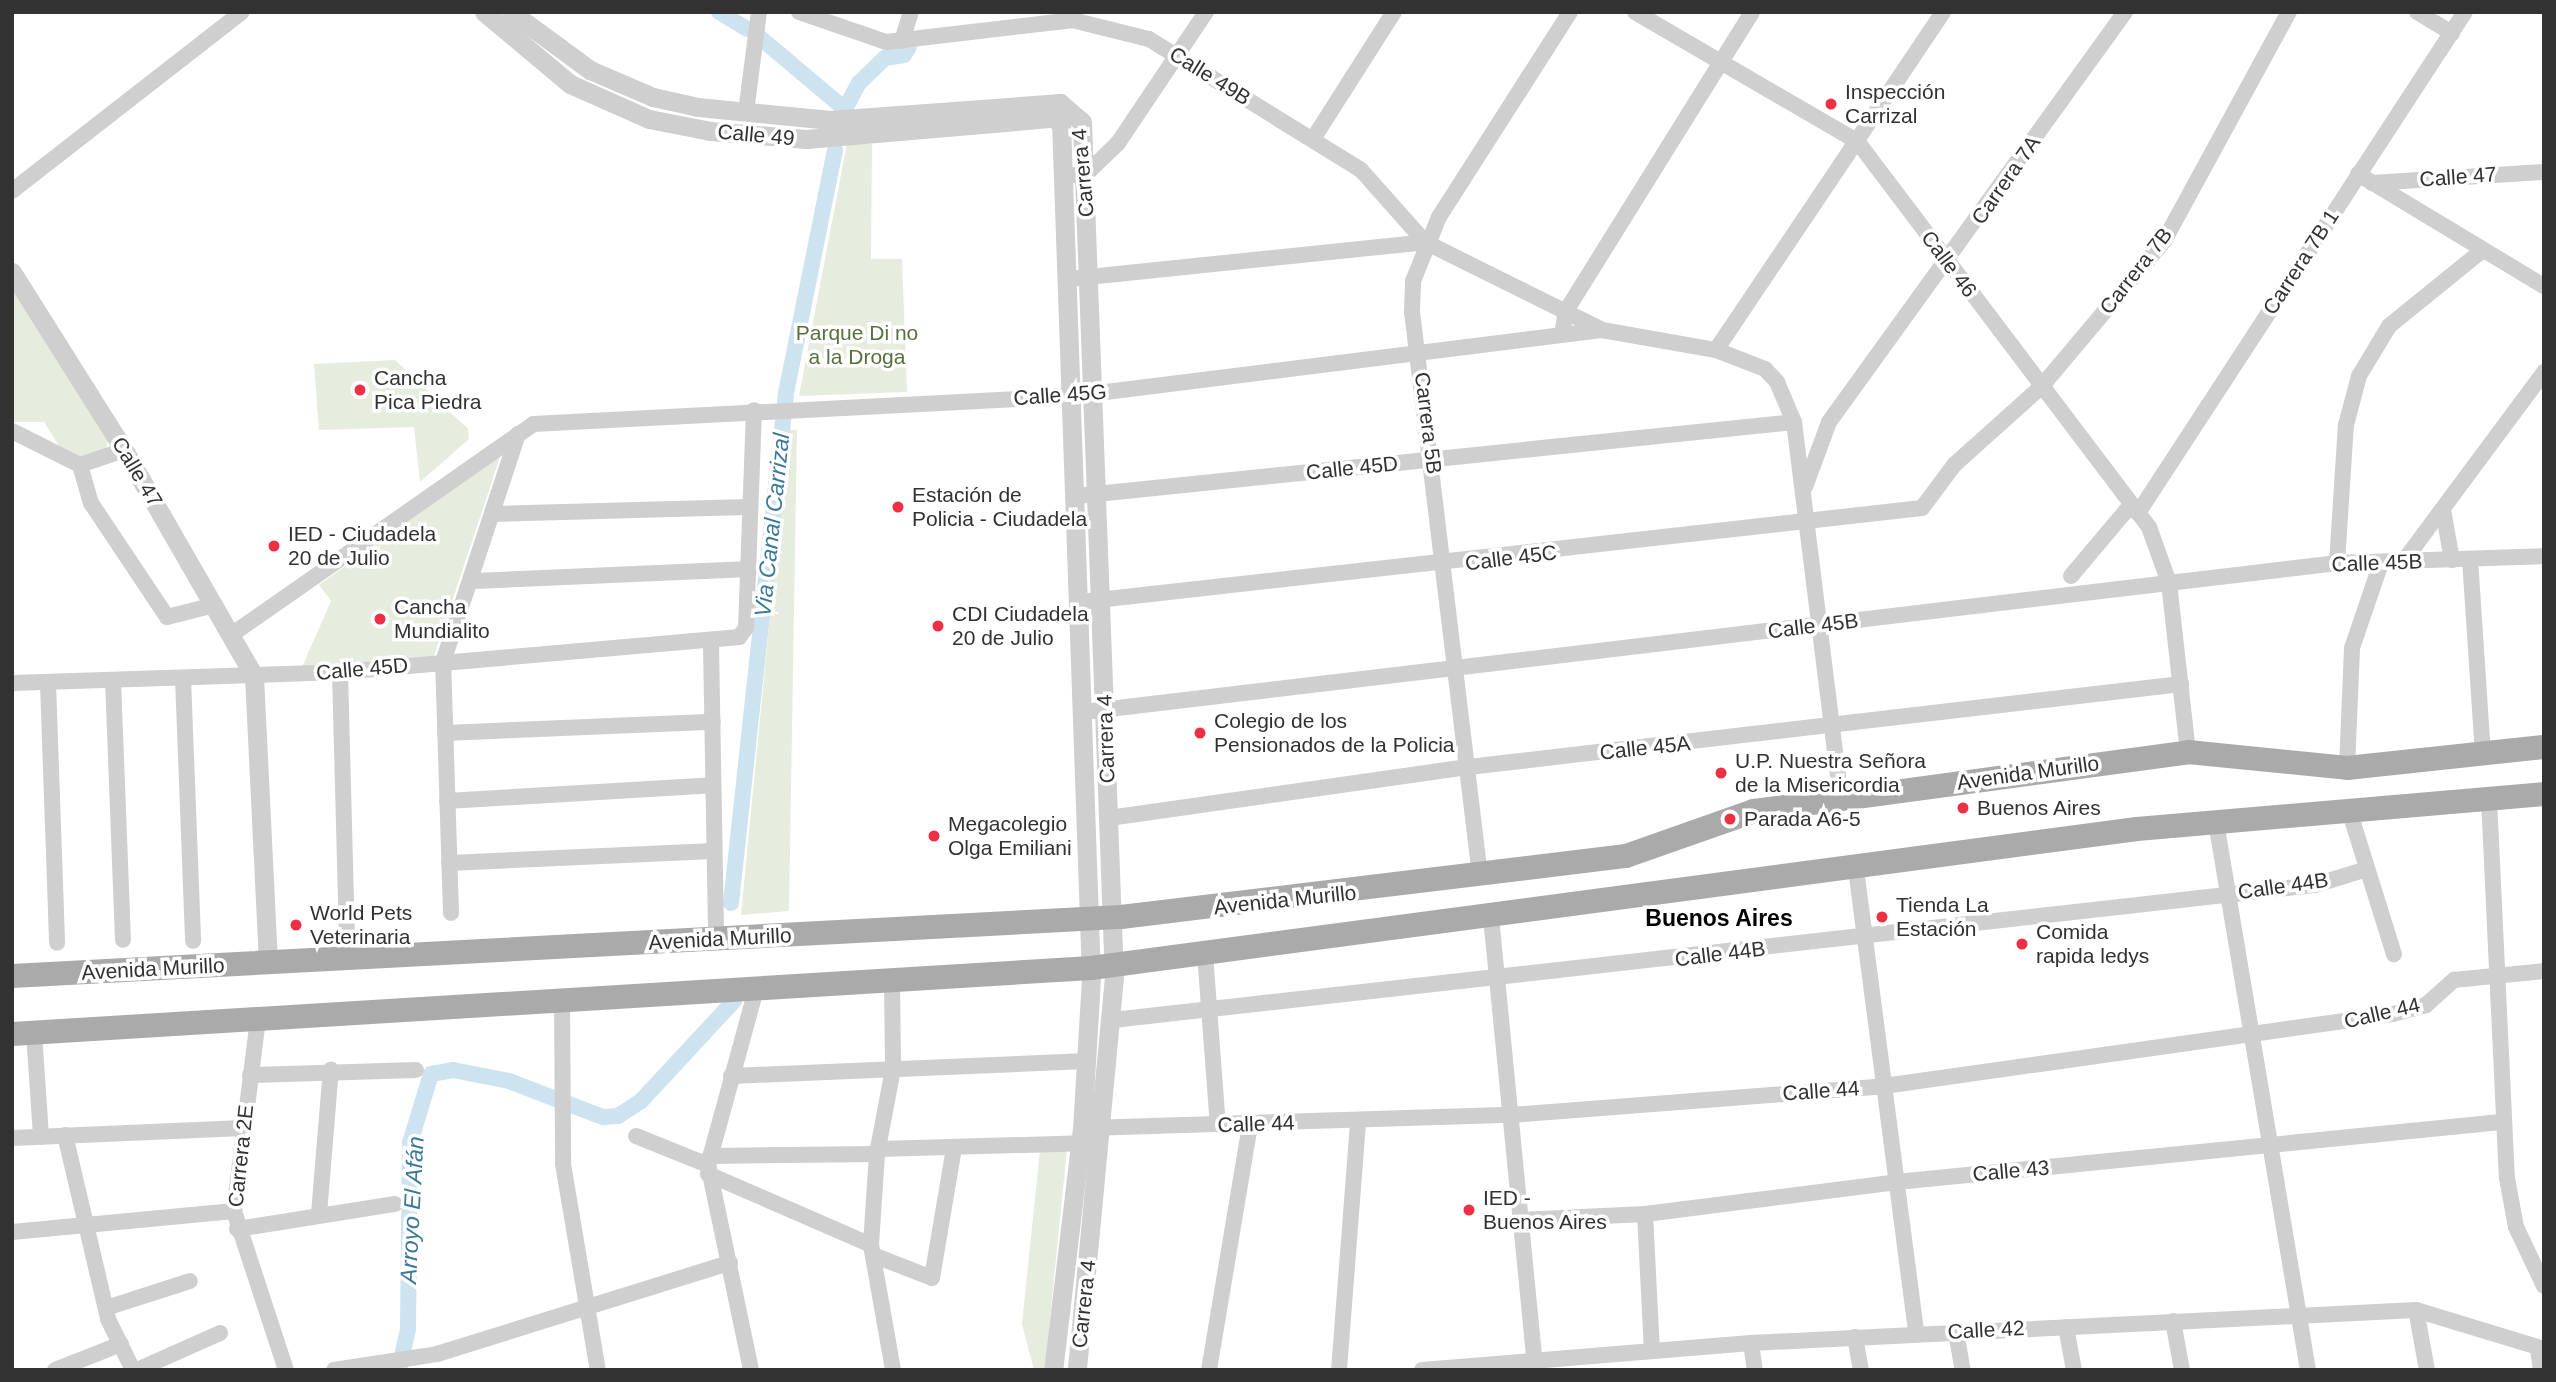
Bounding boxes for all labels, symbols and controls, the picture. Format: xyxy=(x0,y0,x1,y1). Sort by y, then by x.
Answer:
street label: Calle 49B xyxy=(1165,41,1255,111)
place label: Inspección Carrizal xyxy=(1845,79,1945,129)
marker: Inspección Carrizal xyxy=(1823,96,1839,112)
street label: Calle 49 xyxy=(717,119,795,151)
street label: Carrera 4 xyxy=(1067,128,1099,218)
street label: Carrera 7A xyxy=(1966,131,2046,229)
street label: Calle 47 xyxy=(2419,162,2497,192)
street label: Carrera 7B 1 xyxy=(2258,205,2344,319)
street label: Carrera 7B xyxy=(2094,223,2178,319)
street label: Calle 46 xyxy=(1916,226,1982,302)
park label: Parque Di no a la Droga xyxy=(796,320,918,370)
place label: Cancha Pica Piedra xyxy=(374,365,481,415)
street label: Carrera 5B xyxy=(1409,370,1447,476)
street label: Calle 45G xyxy=(1013,379,1107,411)
marker: Cancha Pica Piedra xyxy=(352,382,368,398)
street label: Calle 47 xyxy=(106,432,168,512)
water label: Via Canal Carrizal xyxy=(749,432,795,618)
street label: Calle 45D xyxy=(1305,451,1399,485)
place label: Estación de Policia - Ciudadela xyxy=(912,482,1087,532)
marker: Estación de Policia - Ciudadela xyxy=(890,499,906,515)
place label: IED - Ciudadela 20 de Julio xyxy=(288,521,436,571)
marker: IED - Ciudadela 20 de Julio xyxy=(266,538,282,554)
street label: Calle 45C xyxy=(1464,540,1558,576)
street label: Calle 45B xyxy=(2331,549,2423,577)
place label: Cancha Mundialito xyxy=(394,594,490,644)
place label: CDI Ciudadela 20 de Julio xyxy=(952,601,1089,651)
street label: Calle 45B xyxy=(1766,608,1860,644)
marker: Cancha Mundialito xyxy=(372,611,388,627)
marker: CDI Ciudadela 20 de Julio xyxy=(930,618,946,634)
street label: Calle 45D xyxy=(315,652,409,686)
street label: Carrera 4 xyxy=(1092,694,1120,784)
place label: Colegio de los Pensionados de la Policia xyxy=(1214,708,1454,758)
marker: Colegio de los Pensionados de la Policia xyxy=(1192,725,1208,741)
street label: Calle 45A xyxy=(1598,731,1692,765)
place label: U.P. Nuestra Señora de la Misericordia xyxy=(1735,748,1926,798)
street label: Avenida Murillo xyxy=(1955,751,2101,795)
marker: U.P. Nuestra Señora de la Misericordia xyxy=(1713,765,1729,781)
place label: Buenos Aires xyxy=(1977,795,2102,821)
marker: Buenos Aires xyxy=(1955,800,1971,816)
place label: Parada A6-5 xyxy=(1744,806,1862,832)
place label: Megacolegio Olga Emiliani xyxy=(948,811,1072,861)
marker: Parada A6-5 xyxy=(1722,811,1738,827)
marker: Megacolegio Olga Emiliani xyxy=(926,828,942,844)
street label: Calle 44B xyxy=(2236,867,2330,905)
street label: Avenida Murillo xyxy=(1212,880,1358,920)
place label: Tienda La Estación xyxy=(1896,892,1989,942)
place label: World Pets Veterinaria xyxy=(310,900,412,950)
district label: Buenos Aires xyxy=(1645,904,1793,932)
marker: Tienda La Estación xyxy=(1874,909,1890,925)
marker: World Pets Veterinaria xyxy=(288,917,304,933)
place label: Comida rapida ledys xyxy=(2036,919,2149,969)
street label: Avenida Murillo xyxy=(648,923,792,955)
street label: Calle 44B xyxy=(1673,936,1767,972)
marker: Comida rapida ledys xyxy=(2014,936,2030,952)
street label: Avenida Murillo xyxy=(81,953,225,985)
street label: Calle 44 xyxy=(2342,992,2422,1034)
street label: Calle 44 xyxy=(1782,1076,1860,1106)
street label: Carrera 2E xyxy=(223,1104,259,1208)
street label: Calle 44 xyxy=(1217,1110,1295,1138)
water label: Arroyo El Afán xyxy=(394,1135,430,1285)
street label: Calle 43 xyxy=(1972,1155,2050,1187)
place label: IED - Buenos Aires xyxy=(1483,1185,1608,1235)
marker: IED - Buenos Aires xyxy=(1461,1202,1477,1218)
street label: Carrera 4 xyxy=(1067,1259,1101,1349)
street label: Calle 42 xyxy=(1947,1315,2025,1345)

